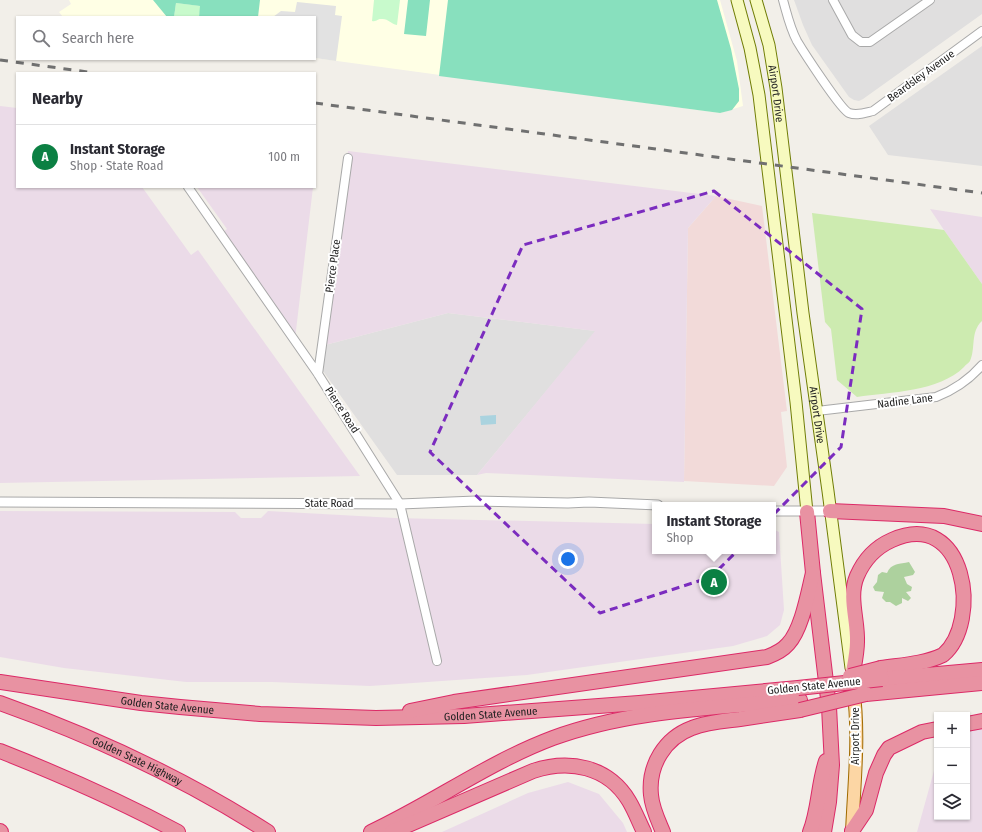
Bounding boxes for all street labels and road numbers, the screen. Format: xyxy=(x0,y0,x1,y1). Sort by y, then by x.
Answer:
street label: Beardsley Avenue xyxy=(885,47,957,105)
street label: Airport Drive xyxy=(766,64,787,123)
street label: Pierce Place xyxy=(323,238,343,294)
street label: Pierce Road xyxy=(322,384,362,436)
street label: Airport Drive xyxy=(807,386,828,444)
street label: Nadine Lane xyxy=(876,391,934,411)
street label: State Road xyxy=(305,497,353,510)
street label: Golden State Avenue xyxy=(767,675,861,697)
street label: Golden State Avenue xyxy=(120,694,215,716)
street label: Golden State Avenue xyxy=(444,704,538,723)
street label: Airport Drive xyxy=(849,707,862,765)
street label: Golden State Highway xyxy=(90,734,185,788)

